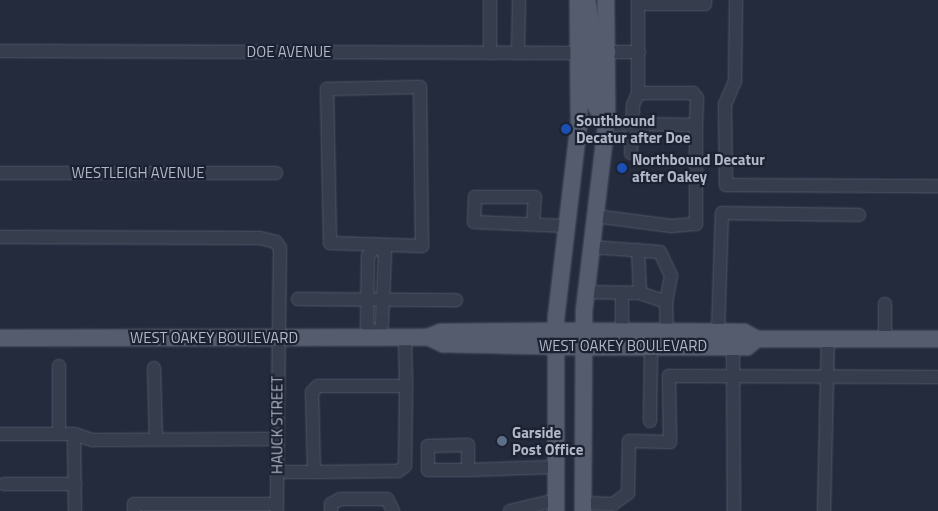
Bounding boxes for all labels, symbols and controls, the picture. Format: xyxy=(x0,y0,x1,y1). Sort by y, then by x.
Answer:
street label: DOE AVENUE xyxy=(247,43,331,61)
place label: Southbound Decatur after Doe xyxy=(576,111,690,146)
marker: Southbound Decatur after Doe xyxy=(560,123,572,135)
place label: Northbound Decatur after Oakey xyxy=(632,150,765,185)
marker: Northbound Decatur after Oakey xyxy=(616,162,628,174)
street label: WESTLEIGH AVENUE xyxy=(71,164,205,182)
street label: WEST OAKEY BOULEVARD xyxy=(130,329,298,347)
street label: WEST OAKEY BOULEVARD xyxy=(539,337,707,355)
street label: HAUCK STREET xyxy=(268,376,286,474)
place label: Garside Post Office xyxy=(512,423,583,458)
marker: Garside Post Office xyxy=(496,435,508,447)

